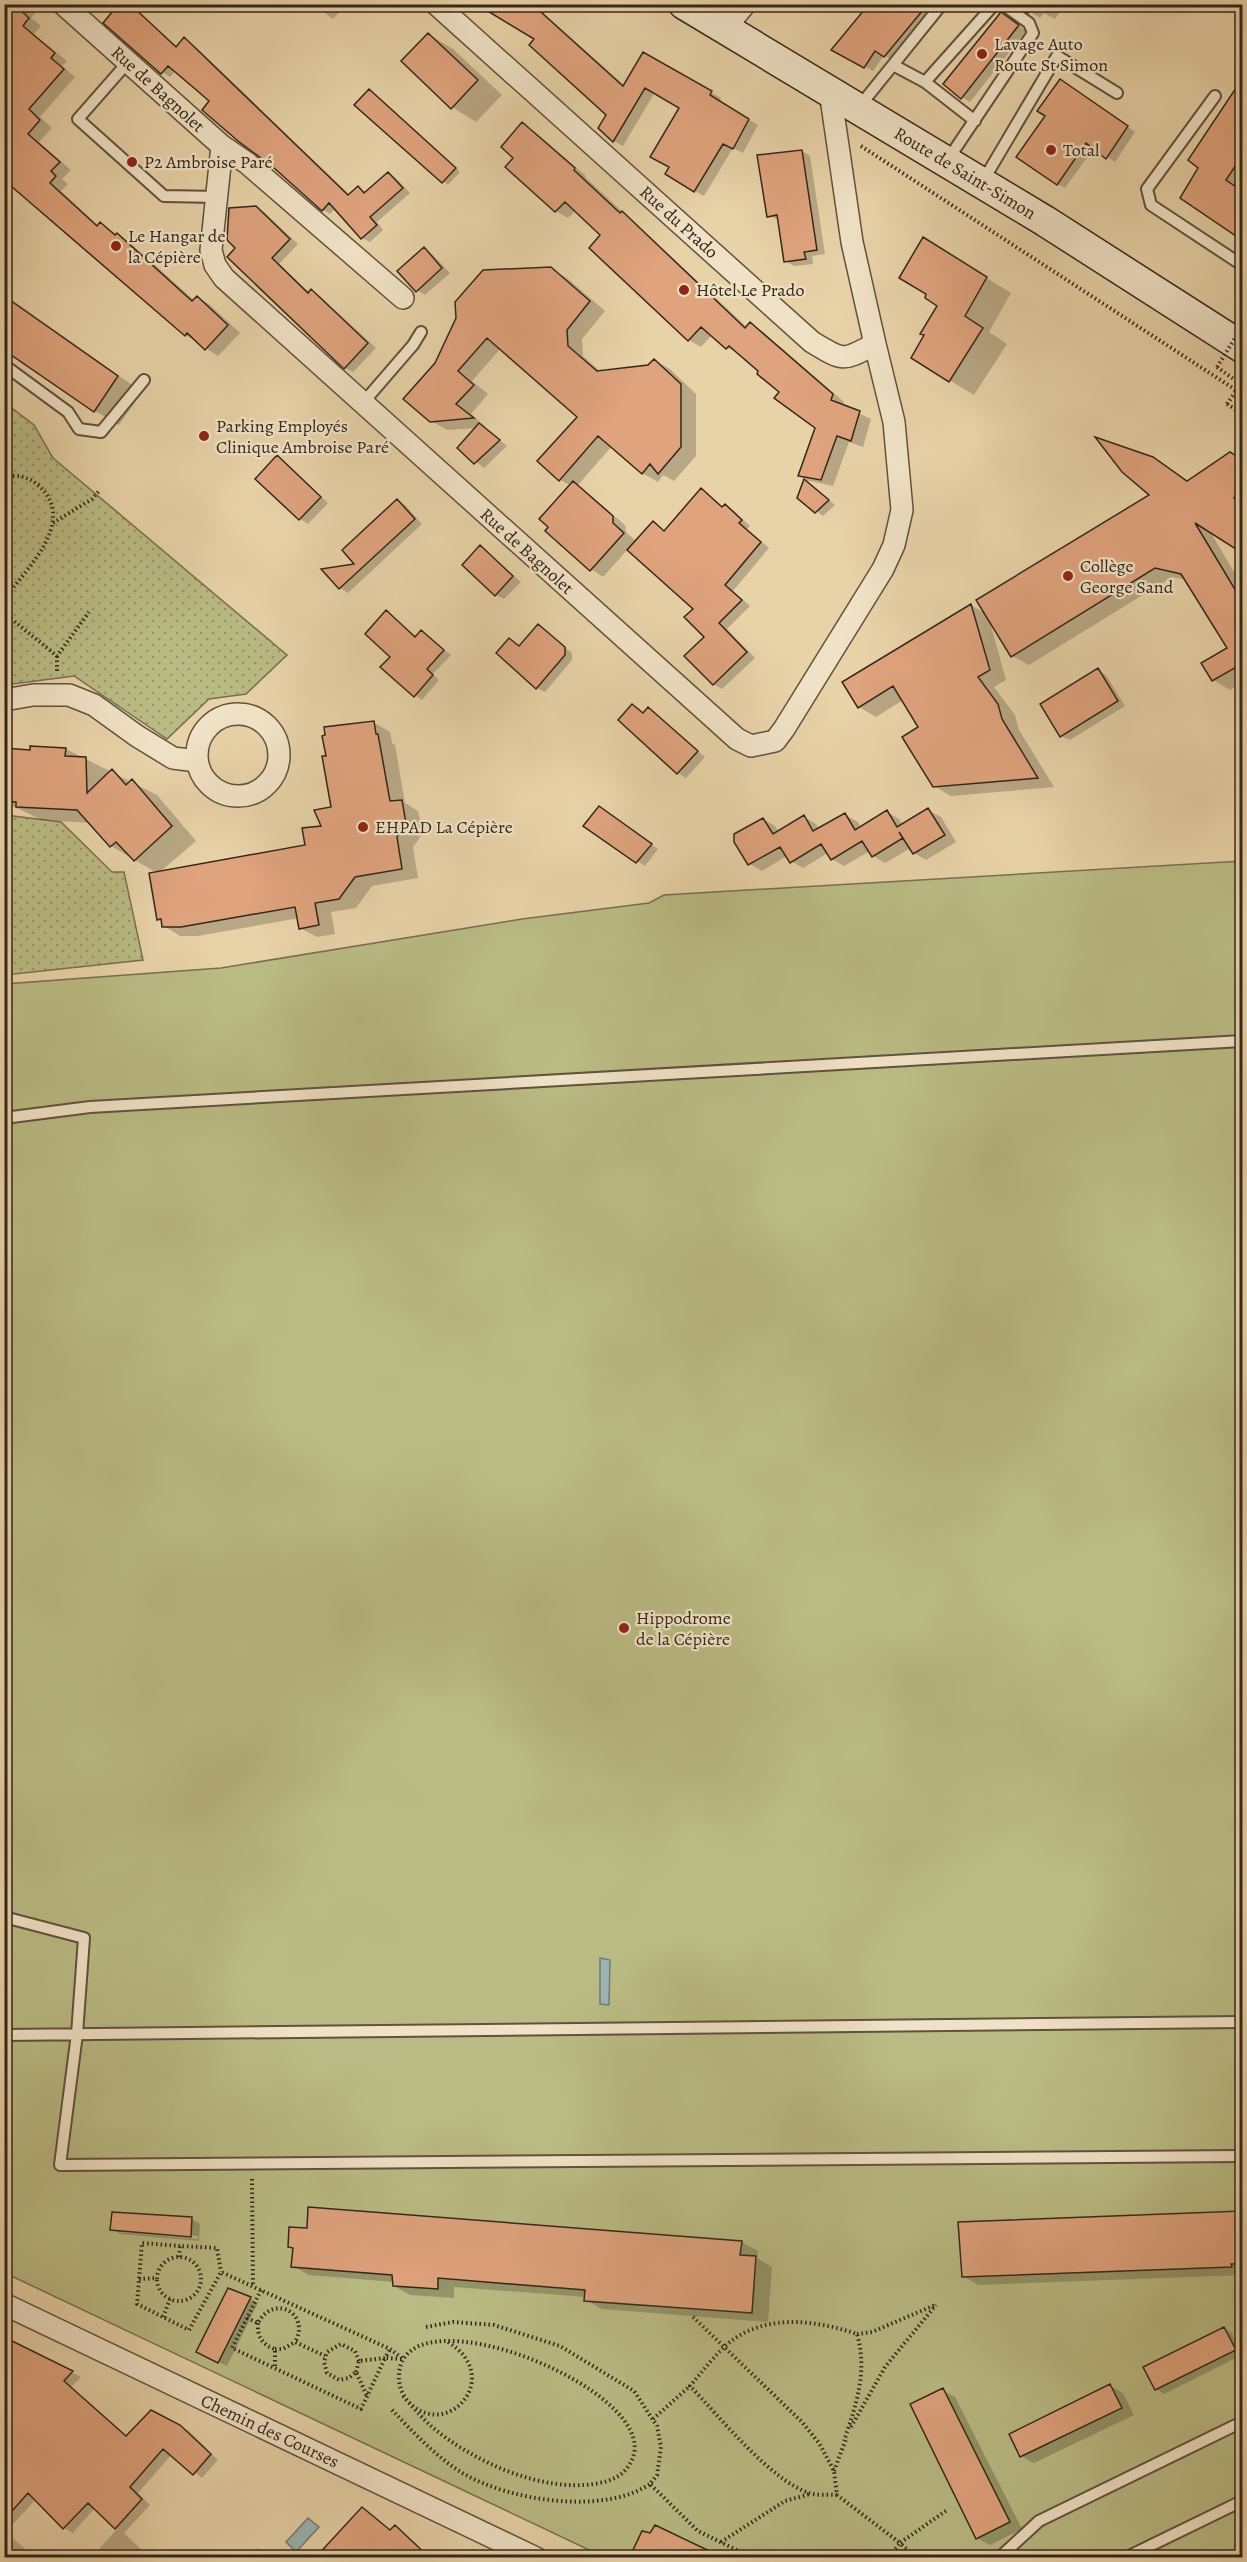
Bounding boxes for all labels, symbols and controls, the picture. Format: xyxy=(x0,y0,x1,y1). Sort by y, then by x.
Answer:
place label: Lavage Auto Route St Simon xyxy=(994,32,1108,77)
street label: Rue de Bagnolet xyxy=(106,40,210,138)
marker: Lavage Auto Route St Simon xyxy=(975,47,989,61)
street label: Route de Saint-Simon xyxy=(890,121,1041,225)
place label: Total xyxy=(1063,138,1100,162)
marker: Total xyxy=(1044,143,1058,157)
place label: P2 Ambroise Paré xyxy=(144,150,273,174)
marker: P2 Ambroise Paré xyxy=(125,155,139,169)
street label: Rue du Prado xyxy=(634,180,724,264)
place label: Le Hangar de la Cépière xyxy=(128,224,226,269)
marker: Le Hangar de la Cépière xyxy=(109,239,123,253)
place label: Hôtel Le Prado xyxy=(696,278,804,302)
marker: Hôtel Le Prado xyxy=(677,283,691,297)
place label: Parking Employés Clinique Ambroise Paré xyxy=(216,414,389,459)
marker: Parking Employés Clinique Ambroise Paré xyxy=(197,429,211,443)
street label: Rue de Bagnolet xyxy=(475,502,579,600)
place label: Collège George Sand xyxy=(1080,554,1174,599)
marker: Collège George Sand xyxy=(1061,569,1075,583)
place label: EHPAD La Cépière xyxy=(375,815,513,839)
marker: EHPAD La Cépière xyxy=(356,820,370,834)
place label: Hippodrome de la Cépière xyxy=(636,1606,731,1651)
marker: Hippodrome de la Cépière xyxy=(617,1621,631,1635)
street label: Chemin des Courses xyxy=(197,2388,343,2474)

